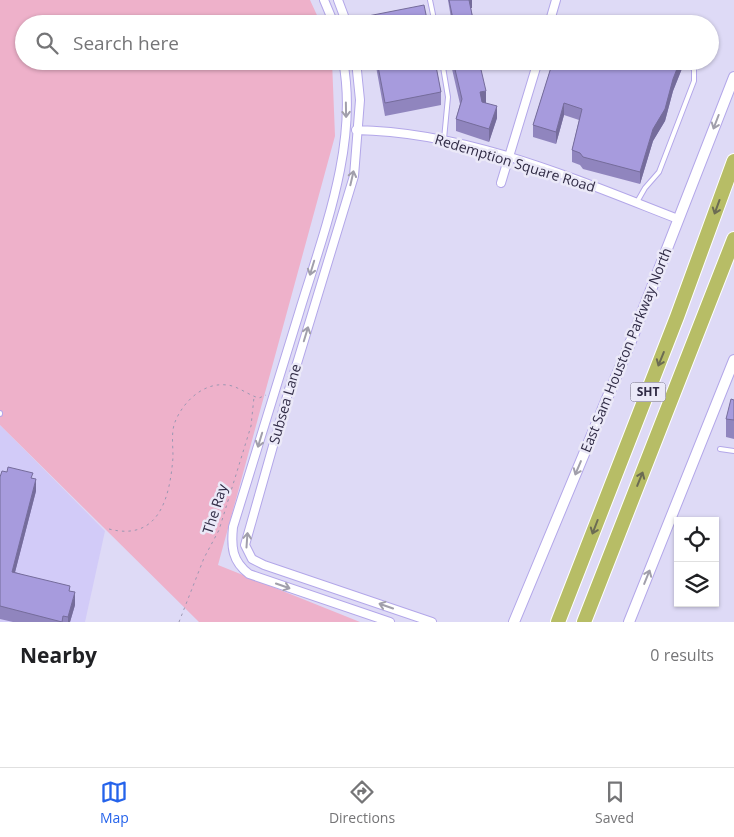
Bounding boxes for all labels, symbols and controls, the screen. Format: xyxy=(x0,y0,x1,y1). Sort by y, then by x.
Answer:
search box xyxy=(15,15,719,70)
icon: search xyxy=(33,29,61,57)
text: Search here xyxy=(73,30,179,56)
one-way arrow xyxy=(342,102,351,118)
one-way arrow xyxy=(711,114,720,129)
street label: Redemption Square Road xyxy=(433,129,598,196)
one-way arrow xyxy=(348,170,357,186)
one-way arrow xyxy=(712,199,721,214)
street label: East Sam Houston Parkway North xyxy=(576,245,675,455)
one-way arrow xyxy=(307,260,317,276)
one-way arrow xyxy=(301,326,311,342)
one-way arrow xyxy=(655,351,665,366)
street label: Subsea Lane xyxy=(264,362,305,446)
road number: SHT xyxy=(630,382,666,402)
one-way arrow xyxy=(254,432,264,448)
one-way arrow xyxy=(572,460,582,475)
one-way arrow xyxy=(636,472,646,487)
street label: The Ray xyxy=(198,481,232,536)
map controls xyxy=(674,517,719,607)
button: locate xyxy=(674,517,719,562)
one-way arrow xyxy=(590,519,599,534)
one-way arrow xyxy=(243,533,252,549)
button: layers xyxy=(674,562,719,607)
one-way arrow xyxy=(643,570,652,585)
one-way arrow xyxy=(275,582,290,591)
one-way arrow xyxy=(378,601,394,611)
text: Nearby xyxy=(20,641,97,669)
text: 0 results xyxy=(650,644,714,666)
tab: Map xyxy=(100,778,129,827)
tab: Directions xyxy=(329,778,395,827)
tab: Saved xyxy=(595,778,634,827)

